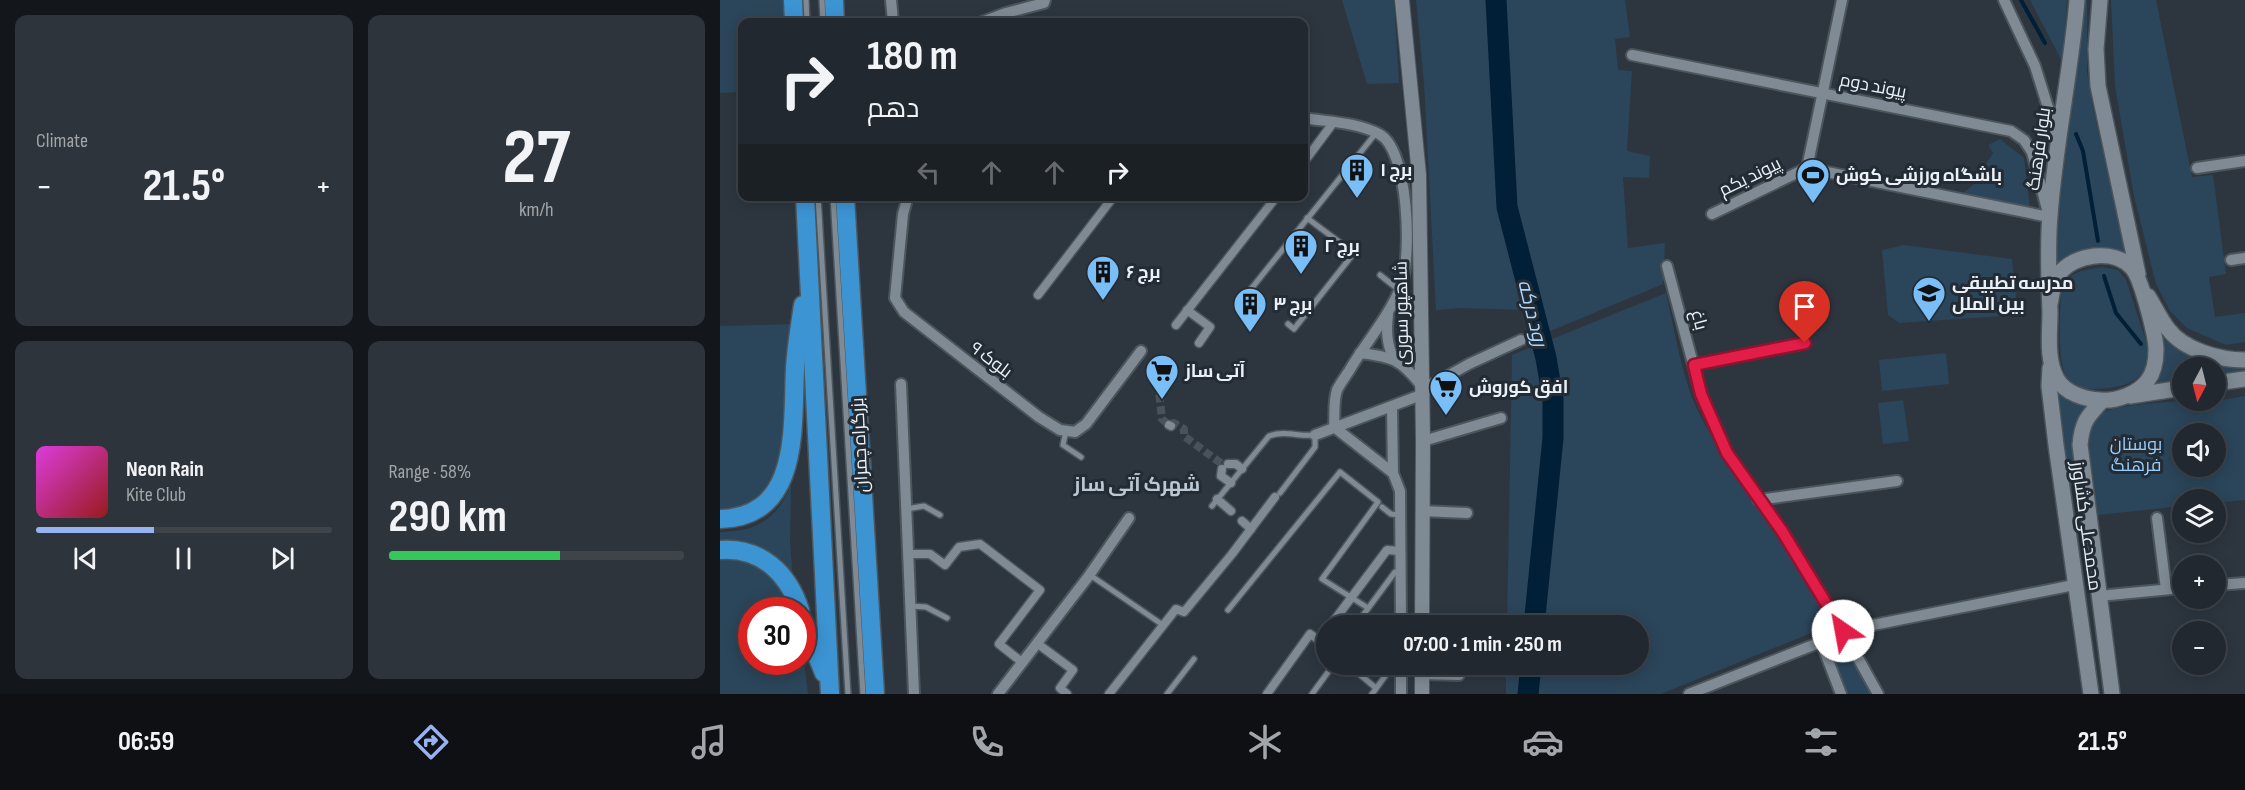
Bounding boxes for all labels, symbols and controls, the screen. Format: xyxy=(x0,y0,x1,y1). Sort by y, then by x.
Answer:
text: 180 m xyxy=(867,31,958,82)
icon: right xyxy=(768,42,846,120)
street label: پیوند دوم xyxy=(1838,69,1908,104)
text: دهم xyxy=(867,93,919,125)
street label: بلوار فرهنگ xyxy=(2023,106,2055,192)
text: 27 xyxy=(502,112,570,205)
text: Climate xyxy=(36,129,88,153)
building icon: برج ۱ xyxy=(1339,152,1375,199)
street label: پیوند یکم xyxy=(1716,153,1785,202)
icon: left xyxy=(912,156,945,189)
icon: ahead xyxy=(975,156,1008,189)
icon: ahead xyxy=(1038,156,1071,189)
icon: right xyxy=(1101,156,1134,189)
sports icon: باشگاه ورزشی کوش xyxy=(1795,157,1831,204)
text: 21.5° xyxy=(142,159,225,214)
place label: برج ۱ xyxy=(1380,160,1412,182)
place label: باشگاه ورزشی کوش xyxy=(1836,165,2002,186)
text: − xyxy=(36,167,52,207)
text: + xyxy=(315,167,332,207)
text: km/h xyxy=(519,198,554,222)
building icon: برج ۲ xyxy=(1283,228,1319,275)
place label: برج ۲ xyxy=(1324,236,1360,258)
building icon: برج ۶ xyxy=(1085,254,1121,301)
street label: شاهپور سوری xyxy=(1391,261,1413,365)
place label: برج ۶ xyxy=(1126,262,1161,284)
place label: مدرسه تطبیقی بین الملل xyxy=(1952,273,2073,315)
school or university icon: مدرسه تطبیقی بین الملل xyxy=(1911,275,1947,322)
water label: رود درکه xyxy=(1512,277,1552,351)
pin xyxy=(1779,281,1830,343)
building icon: برج ۳ xyxy=(1232,286,1268,333)
icon: arrive xyxy=(1788,290,1821,323)
place label: برج ۳ xyxy=(1273,294,1312,316)
street label: باغ xyxy=(1685,308,1712,333)
street label: بلوک ۹ xyxy=(966,337,1016,383)
supermarket icon: آتی ساز xyxy=(1144,353,1180,400)
north arrow xyxy=(2172,357,2226,411)
map controls xyxy=(2172,357,2226,675)
place label: آتی ساز xyxy=(1184,361,1245,382)
supermarket icon: افق کوروش xyxy=(1428,369,1464,416)
place label: افق کوروش xyxy=(1469,377,1568,398)
street label: بزرگراه چمران xyxy=(847,397,874,493)
button: sound xyxy=(2172,423,2226,477)
park label: بوستان فرهنگ xyxy=(2110,434,2162,476)
text: Neon Rain xyxy=(126,456,204,483)
street label: محمدعلی کشاورز xyxy=(2066,459,2105,592)
text: Range · 58% xyxy=(389,460,471,484)
district label: شهرک آتی ساز xyxy=(1073,473,1200,497)
text: Kite Club xyxy=(126,483,186,507)
button: layers xyxy=(2172,489,2226,543)
text: 290 km xyxy=(389,490,507,545)
icon: previous xyxy=(69,542,102,575)
icon: pause xyxy=(167,542,200,575)
icon: next xyxy=(266,542,299,575)
button: + xyxy=(2172,555,2226,609)
speed limit sign: 30 xyxy=(738,597,816,675)
position arrow xyxy=(1811,599,1875,663)
button: − xyxy=(2172,621,2226,675)
text: 07:00 · 1 min · 250 m xyxy=(1403,631,1562,658)
icon: directions xyxy=(410,721,452,763)
icon: music xyxy=(688,721,730,763)
icon: phone xyxy=(966,721,1008,763)
icon: climate xyxy=(1244,721,1286,763)
icon: car xyxy=(1522,721,1564,763)
icon: filters xyxy=(1800,721,1842,763)
text: 06:59 xyxy=(118,726,174,758)
text: 21.5° xyxy=(2077,726,2127,758)

